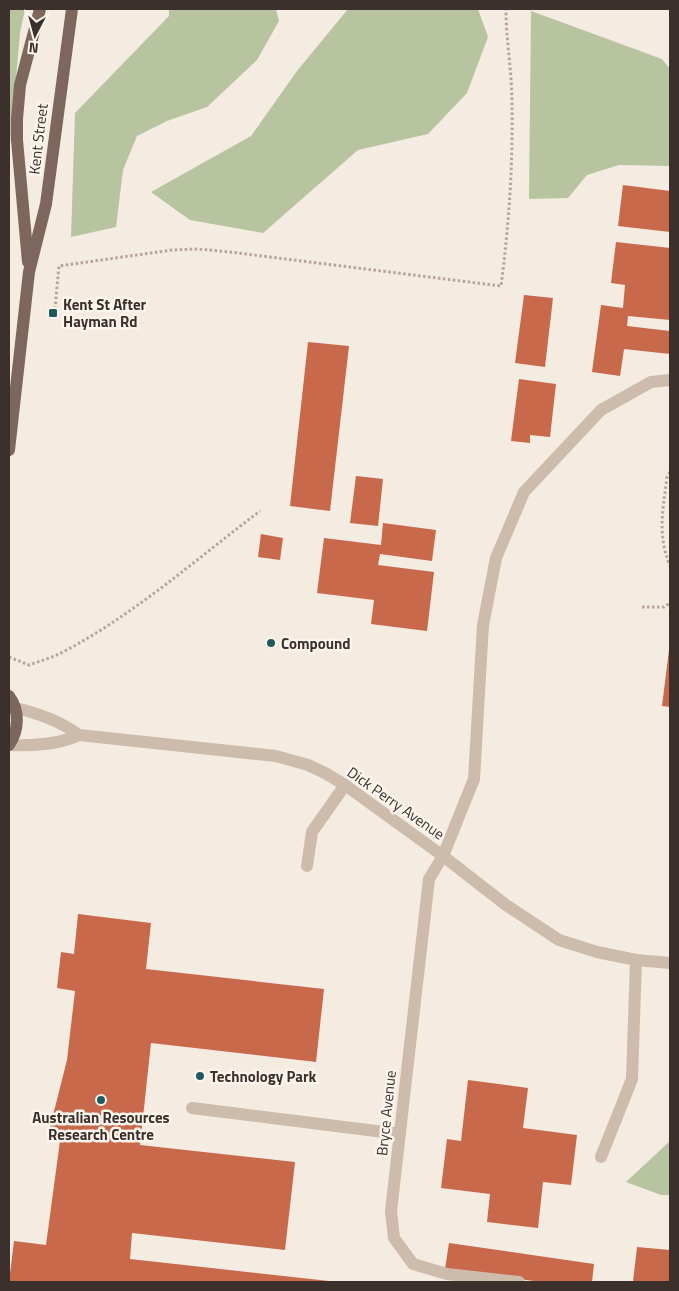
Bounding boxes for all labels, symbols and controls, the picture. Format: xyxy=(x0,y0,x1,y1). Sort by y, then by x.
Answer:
north arrow xyxy=(10,10,60,60)
text: N xyxy=(28,37,40,59)
street label: Kent Street xyxy=(22,102,54,176)
place label: Kent St After Hayman Rd xyxy=(63,293,147,333)
marker: Kent St After Hayman Rd xyxy=(47,307,59,319)
place label: Compound xyxy=(281,632,351,655)
marker: Compound xyxy=(265,637,277,649)
street label: Dick Perry Avenue xyxy=(343,761,449,845)
place label: Technology Park xyxy=(210,1065,317,1088)
street label: Bryce Avenue xyxy=(370,1069,402,1157)
marker: Technology Park xyxy=(194,1070,206,1082)
marker: Australian Resources Research Centre xyxy=(95,1094,107,1106)
place label: Australian Resources Research Centre xyxy=(32,1106,170,1146)

